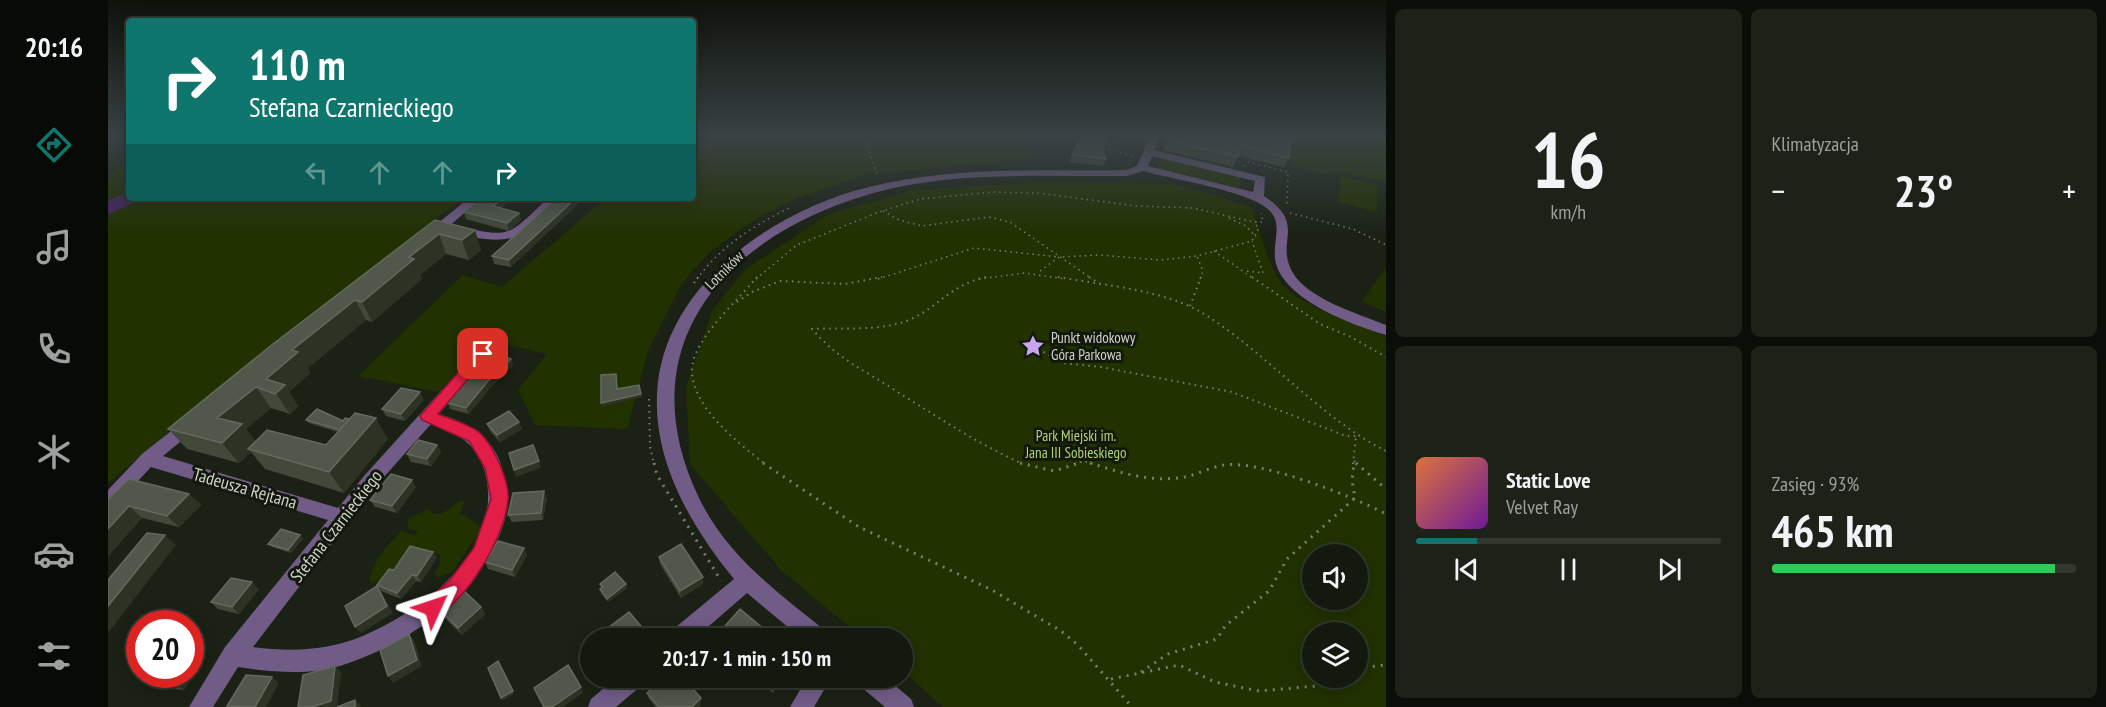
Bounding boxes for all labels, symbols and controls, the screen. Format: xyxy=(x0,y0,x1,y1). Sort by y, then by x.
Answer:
text: 20:16 xyxy=(25,30,83,64)
text: 110 m xyxy=(249,37,346,92)
icon: right xyxy=(150,42,228,120)
text: Stefana Czarnieckiego xyxy=(249,90,454,124)
text: 16 xyxy=(1531,109,1606,210)
icon: directions xyxy=(33,124,75,166)
text: Klimatyzacja xyxy=(1772,131,1859,157)
icon: left xyxy=(300,156,333,189)
icon: ahead xyxy=(363,156,396,189)
icon: ahead xyxy=(426,156,459,189)
icon: right xyxy=(489,156,522,189)
text: 23° xyxy=(1894,161,1953,219)
text: − xyxy=(1772,169,1785,212)
text: + xyxy=(2062,169,2076,212)
text: km/h xyxy=(1551,199,1586,225)
icon: music xyxy=(33,226,75,268)
street label: Lotników xyxy=(701,247,747,293)
icon: phone xyxy=(33,328,75,370)
pin xyxy=(457,328,508,379)
place label: Punkt widokowy Góra Parkowa xyxy=(1051,328,1136,364)
place icon: Punkt widokowy Góra Parkowa xyxy=(1020,333,1046,359)
icon: arrive xyxy=(466,337,499,370)
park label: Park Miejski im. Jana III Sobieskiego xyxy=(1024,426,1127,462)
icon: climate xyxy=(33,431,75,473)
street label: Tadeusza Rejtana xyxy=(190,462,300,514)
street label: Stefana Czarnieckiego xyxy=(285,465,387,587)
text: Static Love xyxy=(1506,466,1591,494)
text: Zasięg · 93% xyxy=(1772,471,1859,497)
text: Velvet Ray xyxy=(1506,494,1578,520)
text: 465 km xyxy=(1772,501,1894,559)
icon: car xyxy=(33,533,75,575)
map controls xyxy=(1302,544,1368,688)
button: sound xyxy=(1302,544,1368,610)
icon: previous xyxy=(1450,553,1483,586)
icon: pause xyxy=(1552,553,1585,586)
icon: next xyxy=(1653,553,1686,586)
position arrow xyxy=(401,576,465,640)
speed limit sign: 20 xyxy=(126,610,204,688)
button: layers xyxy=(1302,622,1368,688)
icon: filters xyxy=(33,635,75,677)
text: 20:17 · 1 min · 150 m xyxy=(662,644,831,672)

